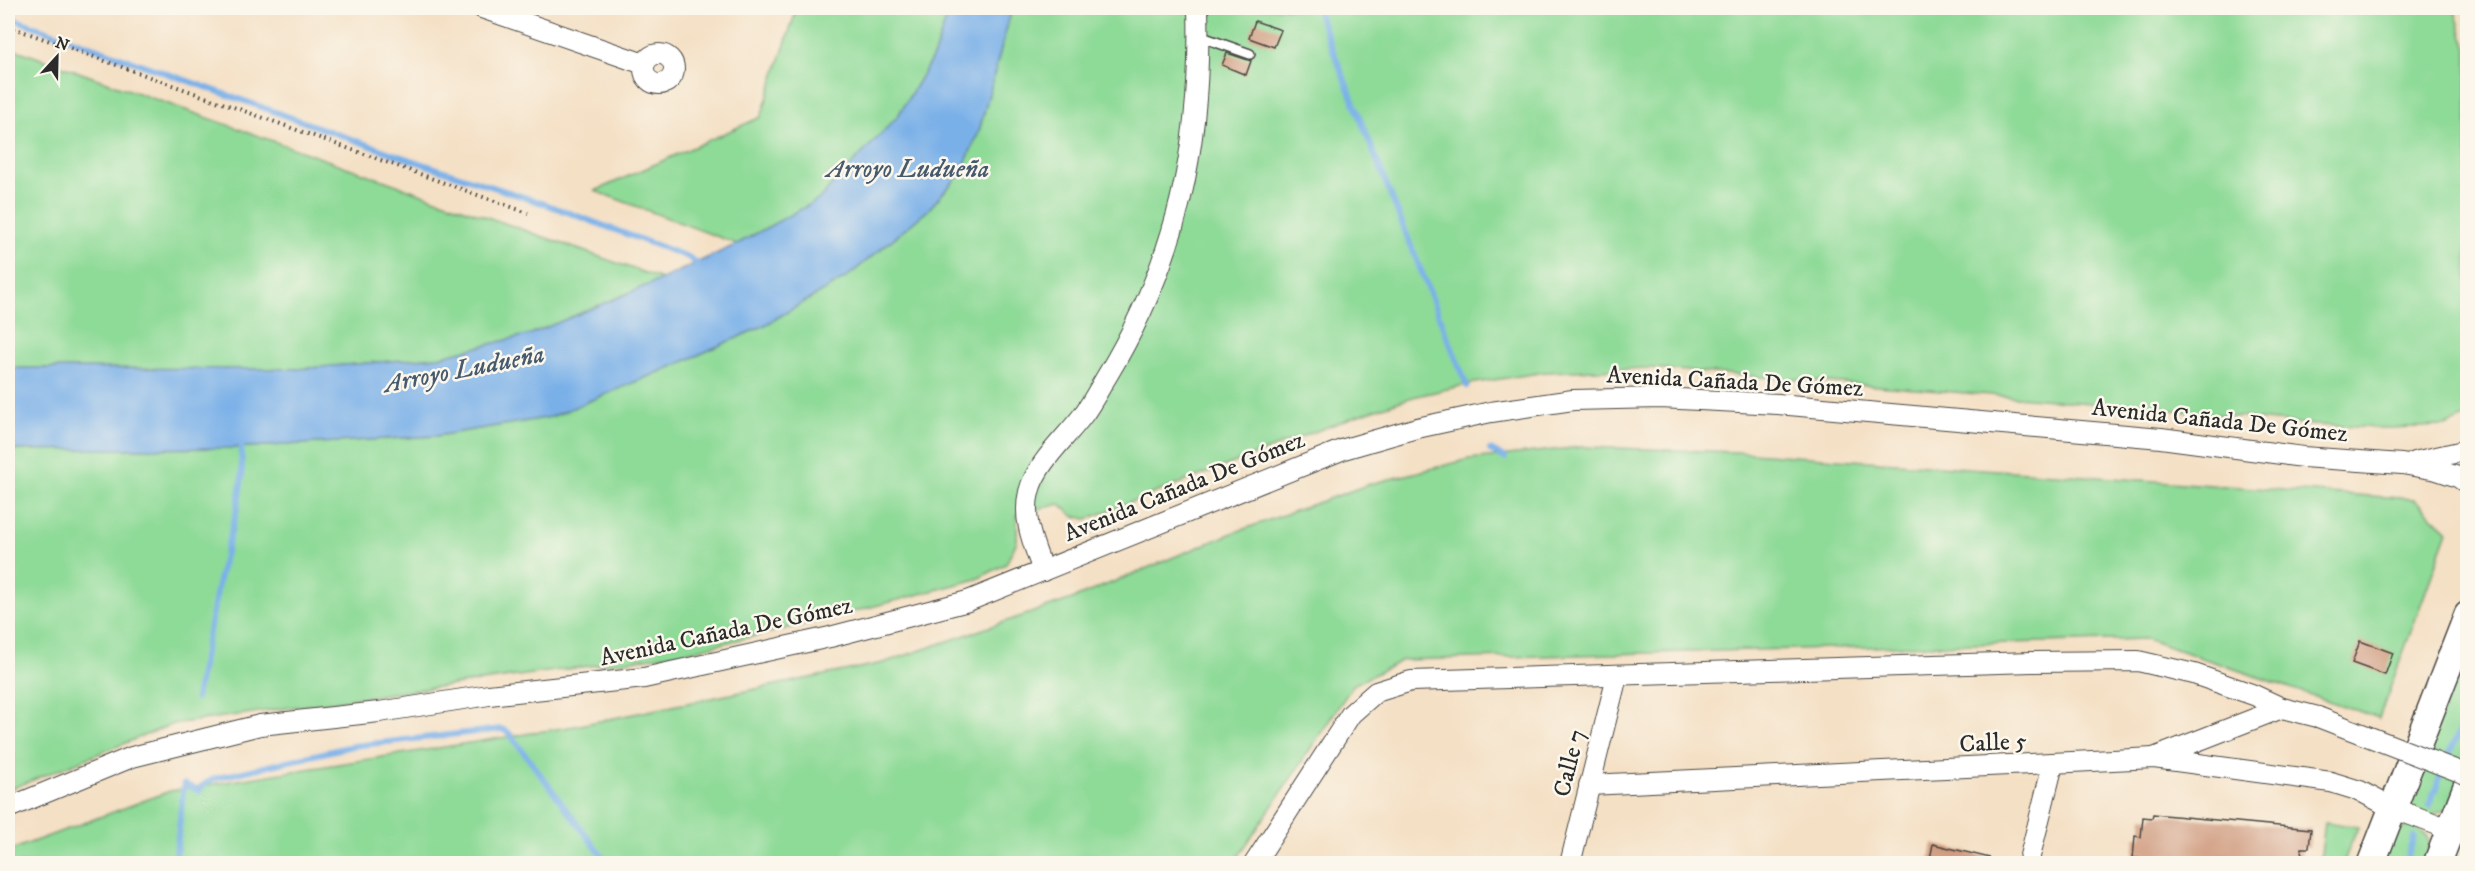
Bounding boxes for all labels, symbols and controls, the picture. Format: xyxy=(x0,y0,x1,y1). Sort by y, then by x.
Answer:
north arrow xyxy=(27,27,87,87)
text: N xyxy=(52,32,72,56)
water label: Arroyo Ludueña xyxy=(824,153,989,186)
water label: Arroyo Ludueña xyxy=(378,338,547,402)
street label: Avenida Cañada De Gómez xyxy=(1606,360,1865,404)
street label: Avenida Cañada De Gómez xyxy=(2090,393,2350,449)
street label: Avenida Cañada De Gómez xyxy=(1060,425,1310,549)
street label: Avenida Cañada De Gómez xyxy=(597,590,856,673)
street label: Calle 5 xyxy=(1959,726,2028,760)
street label: Calle 7 xyxy=(1547,727,1593,800)

